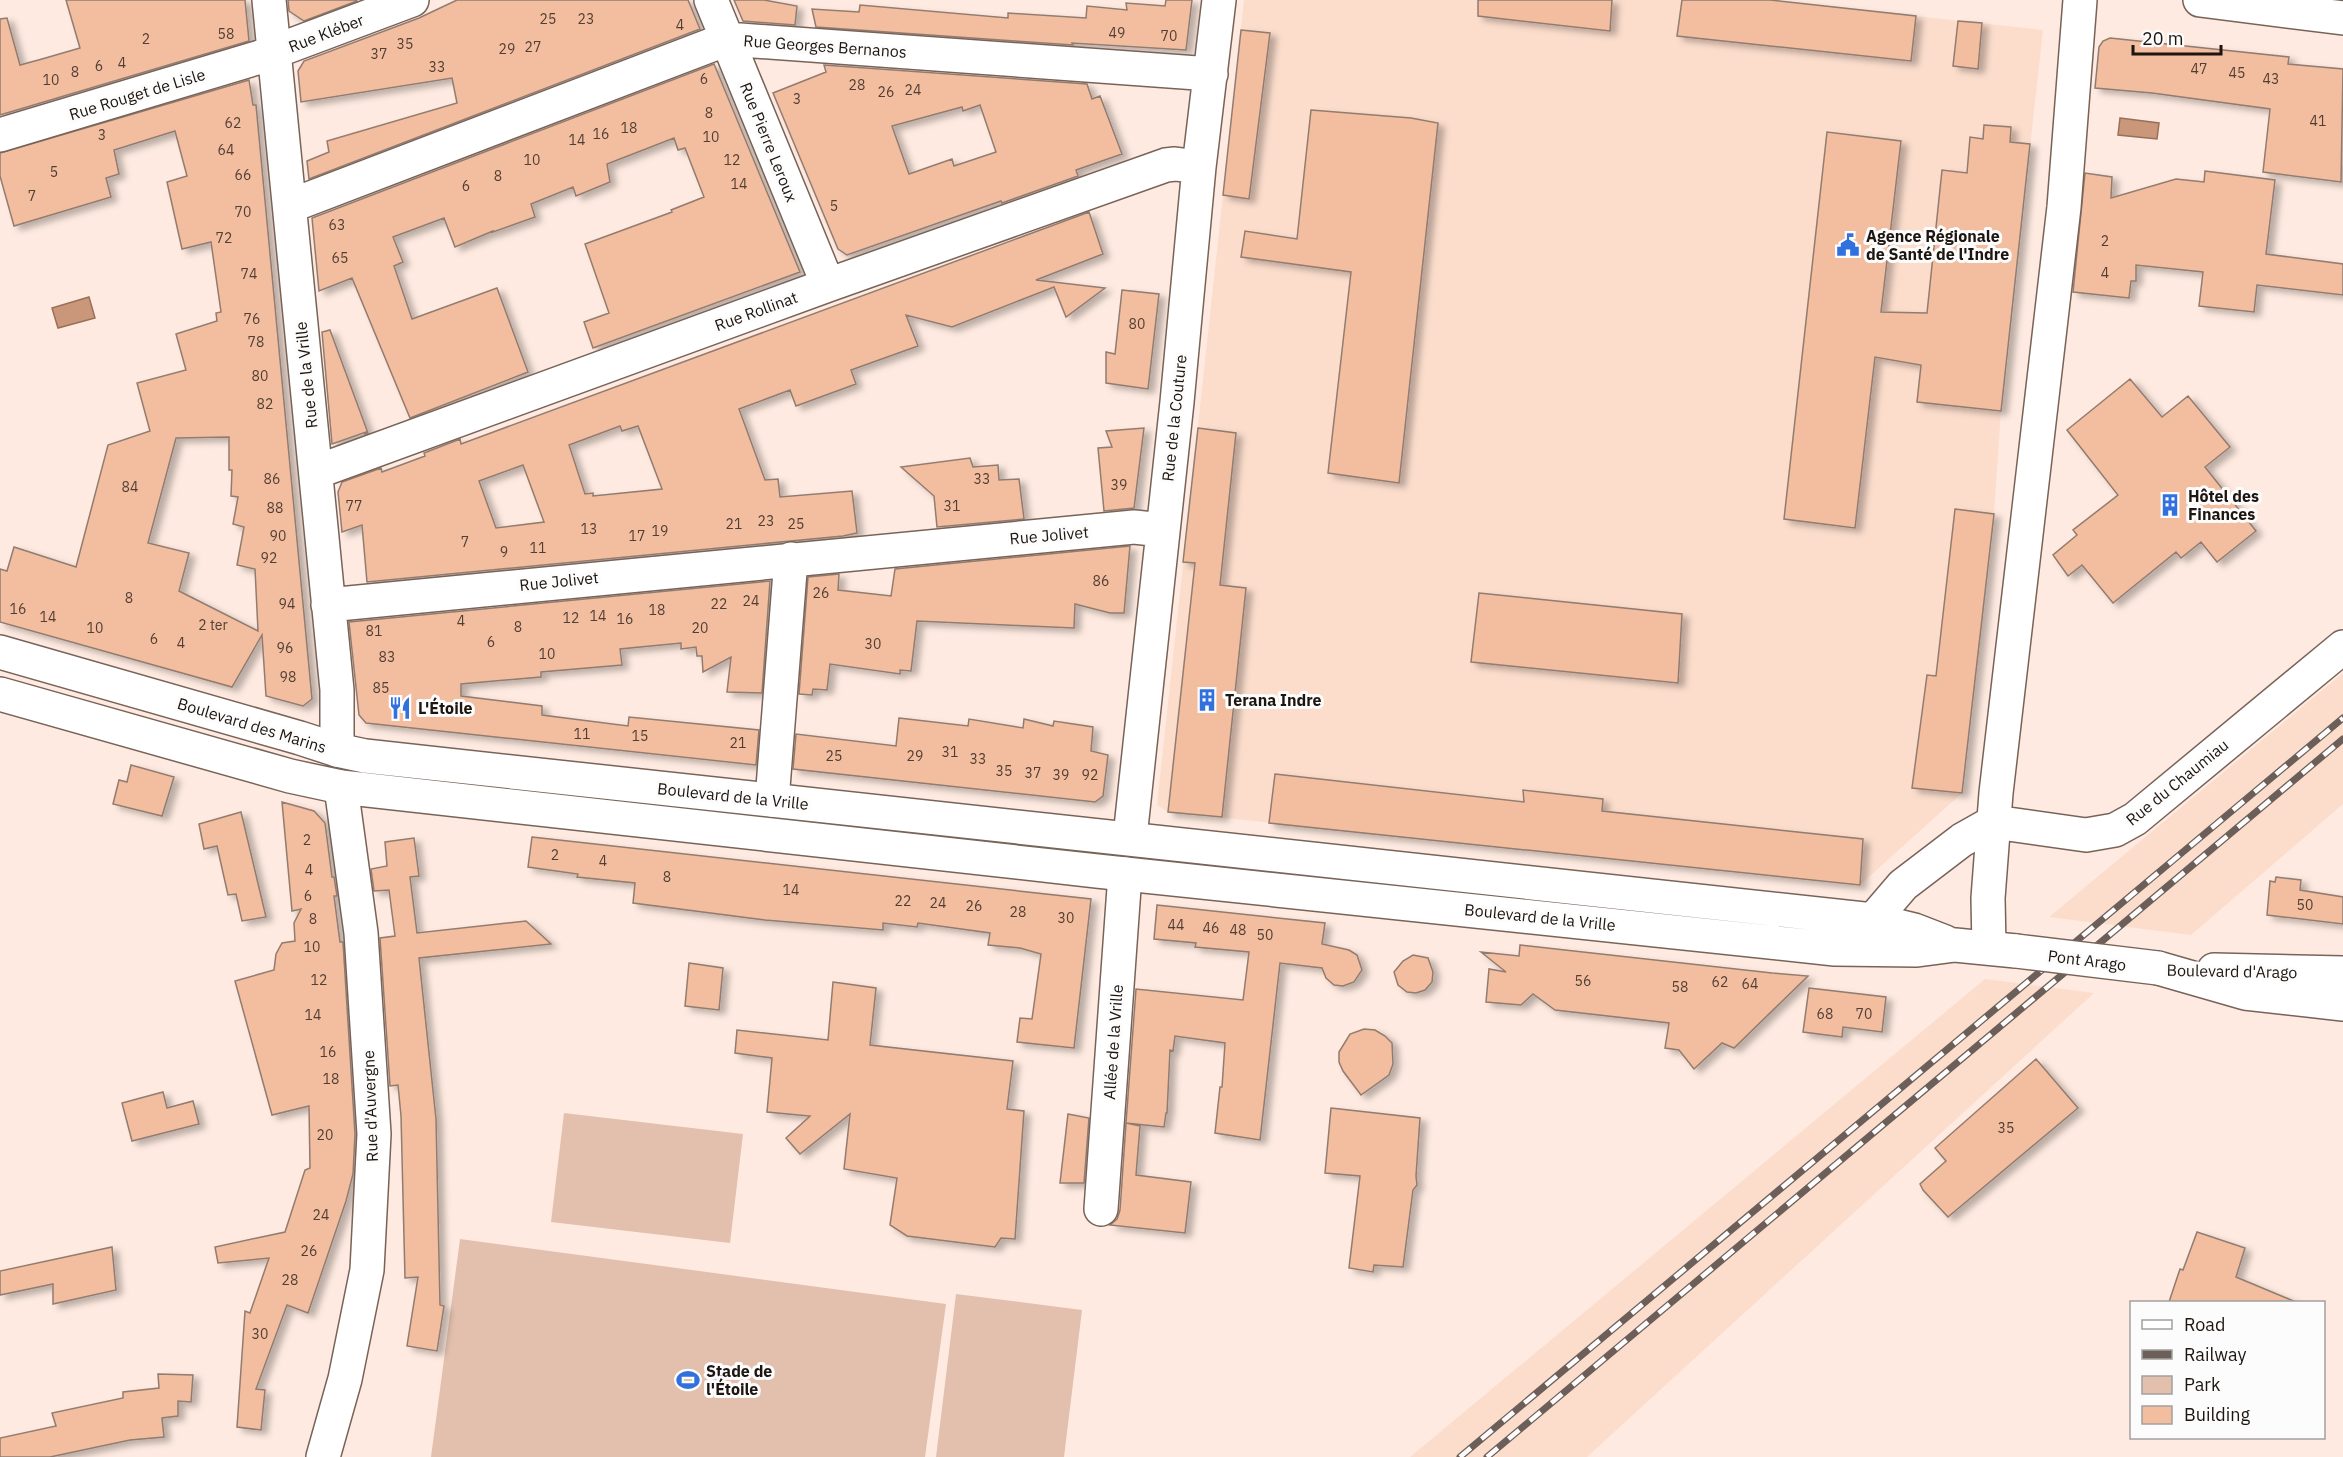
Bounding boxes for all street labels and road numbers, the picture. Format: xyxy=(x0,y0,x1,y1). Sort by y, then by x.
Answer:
street label: Rue Kléber xyxy=(285,9,367,57)
street label: Rue Georges Bernanos xyxy=(743,30,907,62)
street label: Rue Rouget de Lisle xyxy=(67,64,208,124)
street label: Rue Pierre Leroux xyxy=(736,79,802,205)
street label: Rue Rollinat xyxy=(712,287,800,335)
street label: Rue de la Vrille xyxy=(290,320,322,429)
street label: Rue de la Couture xyxy=(1157,353,1191,483)
street label: Rue Jolivet xyxy=(1009,522,1089,548)
street label: Rue Jolivet xyxy=(518,567,600,595)
street label: Boulevard des Marins xyxy=(175,693,329,757)
street label: Rue du Chaumiau xyxy=(2122,734,2232,830)
street label: Boulevard de la Vrille xyxy=(656,778,810,814)
street label: Boulevard de la Vrille xyxy=(1463,899,1617,935)
street label: Pont Arago xyxy=(2047,945,2127,975)
street label: Boulevard d'Arago xyxy=(2166,960,2298,982)
street label: Allée de la Vrille xyxy=(1099,983,1127,1100)
street label: Rue d'Auvergne xyxy=(358,1050,382,1162)

